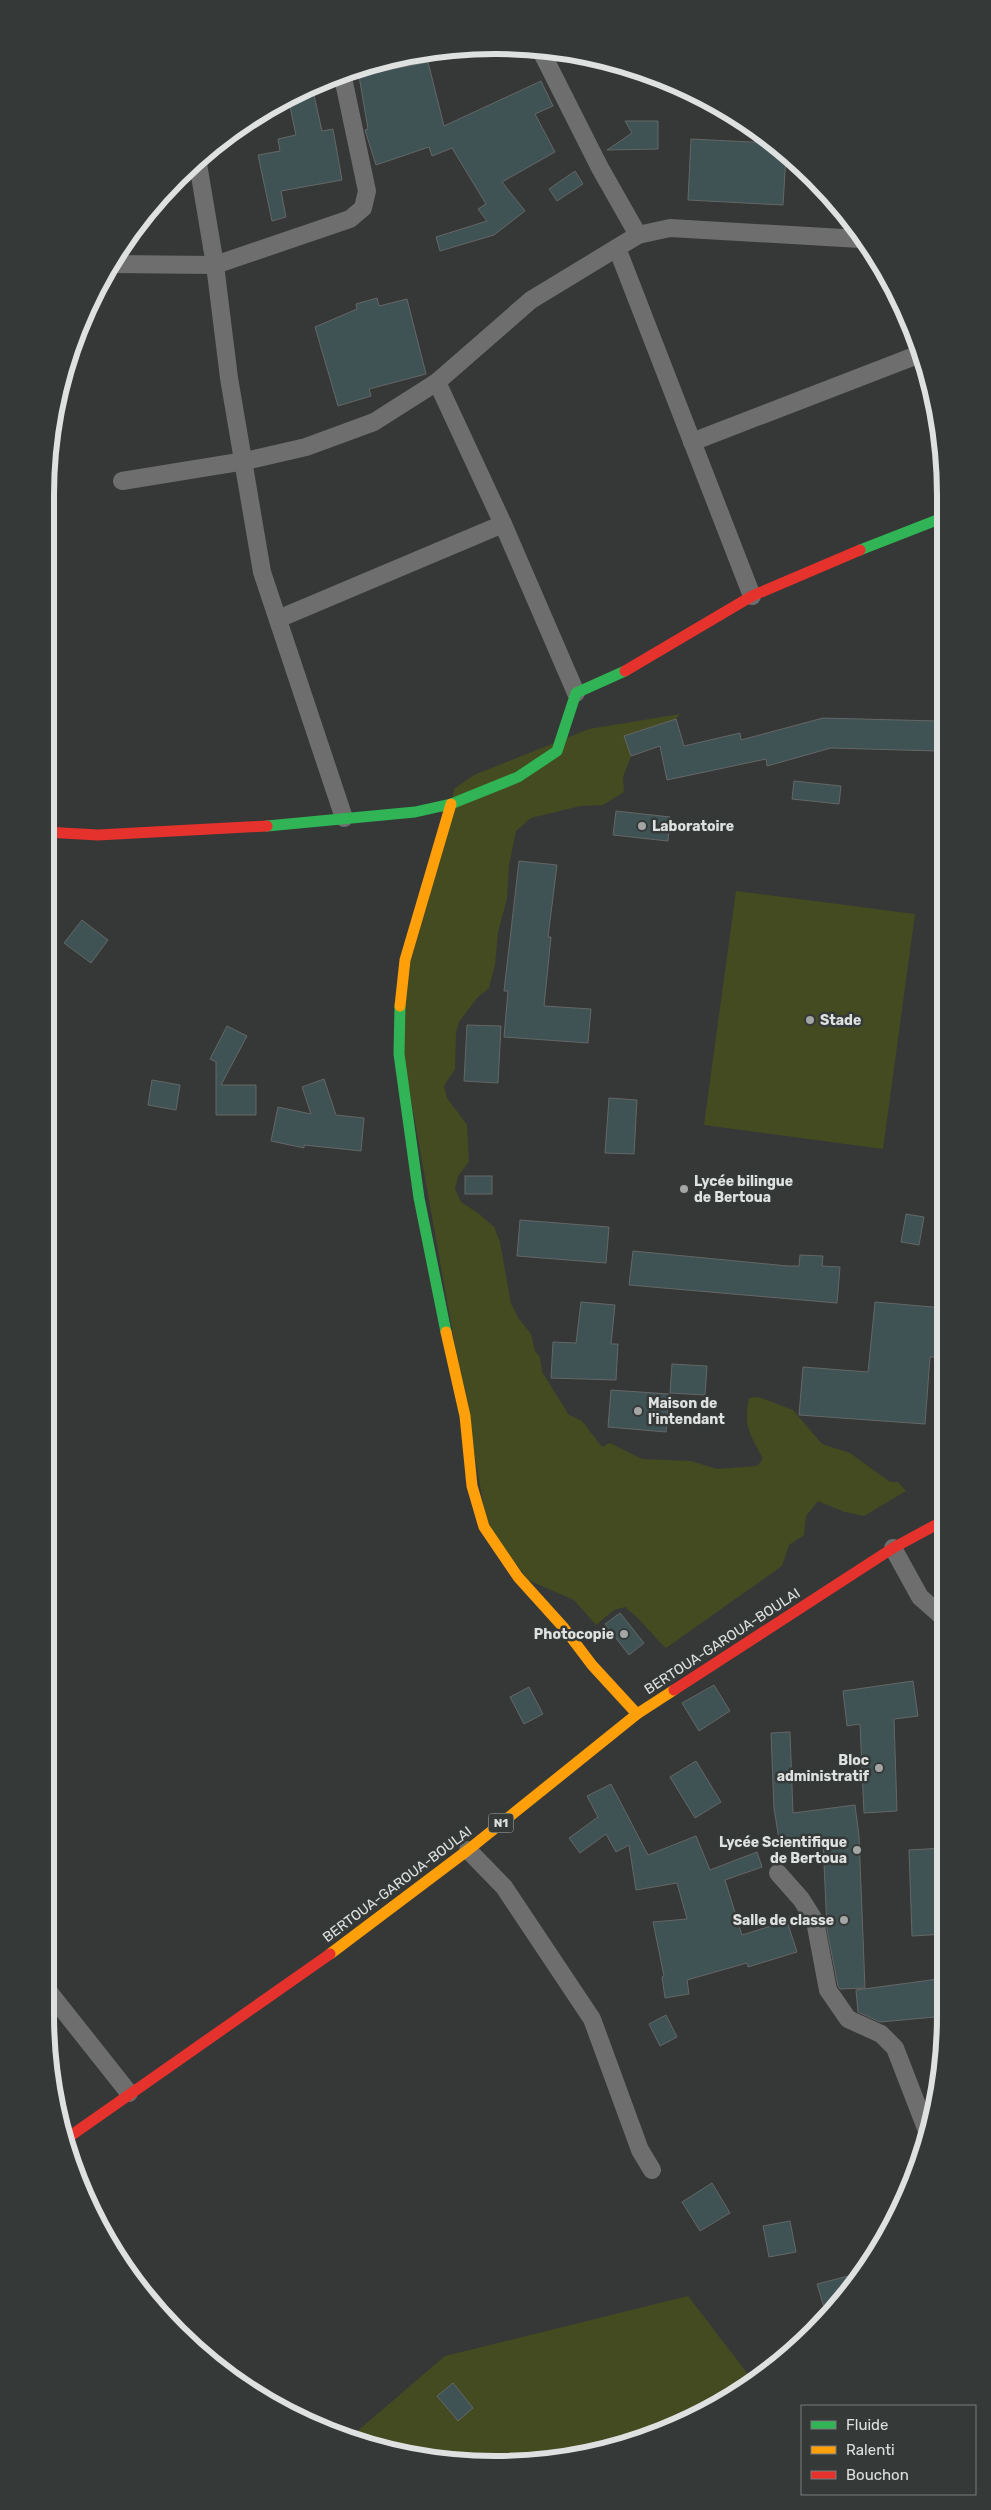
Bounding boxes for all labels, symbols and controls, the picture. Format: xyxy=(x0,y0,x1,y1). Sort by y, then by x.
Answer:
place label: Laboratoire xyxy=(652,818,734,835)
marker: Laboratoire xyxy=(636,820,648,832)
place label: Stade xyxy=(820,1012,861,1029)
marker: Stade xyxy=(804,1014,816,1026)
place label: Lycée bilingue de Bertoua xyxy=(694,1173,793,1206)
marker: Lycée bilingue de Bertoua xyxy=(678,1183,690,1195)
place label: Maison de l'intendant xyxy=(648,1395,725,1428)
marker: Maison de l'intendant xyxy=(632,1405,644,1417)
street label: BERTOUA-GAROUA-BOULAI xyxy=(641,1585,803,1698)
place label: Photocopie xyxy=(534,1626,614,1643)
marker: Photocopie xyxy=(618,1628,630,1640)
place label: Bloc administratif xyxy=(777,1752,870,1785)
marker: Bloc administratif xyxy=(873,1762,885,1774)
road number: N1 xyxy=(488,1814,514,1832)
street label: BERTOUA-GAROUA-BOULAI xyxy=(319,1823,475,1946)
place label: Lycée Scientifique de Bertoua xyxy=(719,1834,847,1867)
marker: Lycée Scientifique de Bertoua xyxy=(851,1844,863,1856)
place label: Salle de classe xyxy=(733,1912,834,1929)
marker: Salle de classe xyxy=(838,1914,850,1926)
legend xyxy=(801,2405,976,2495)
text: Fluide xyxy=(846,2416,888,2434)
text: Ralenti xyxy=(846,2441,895,2459)
text: Bouchon xyxy=(846,2466,909,2484)

